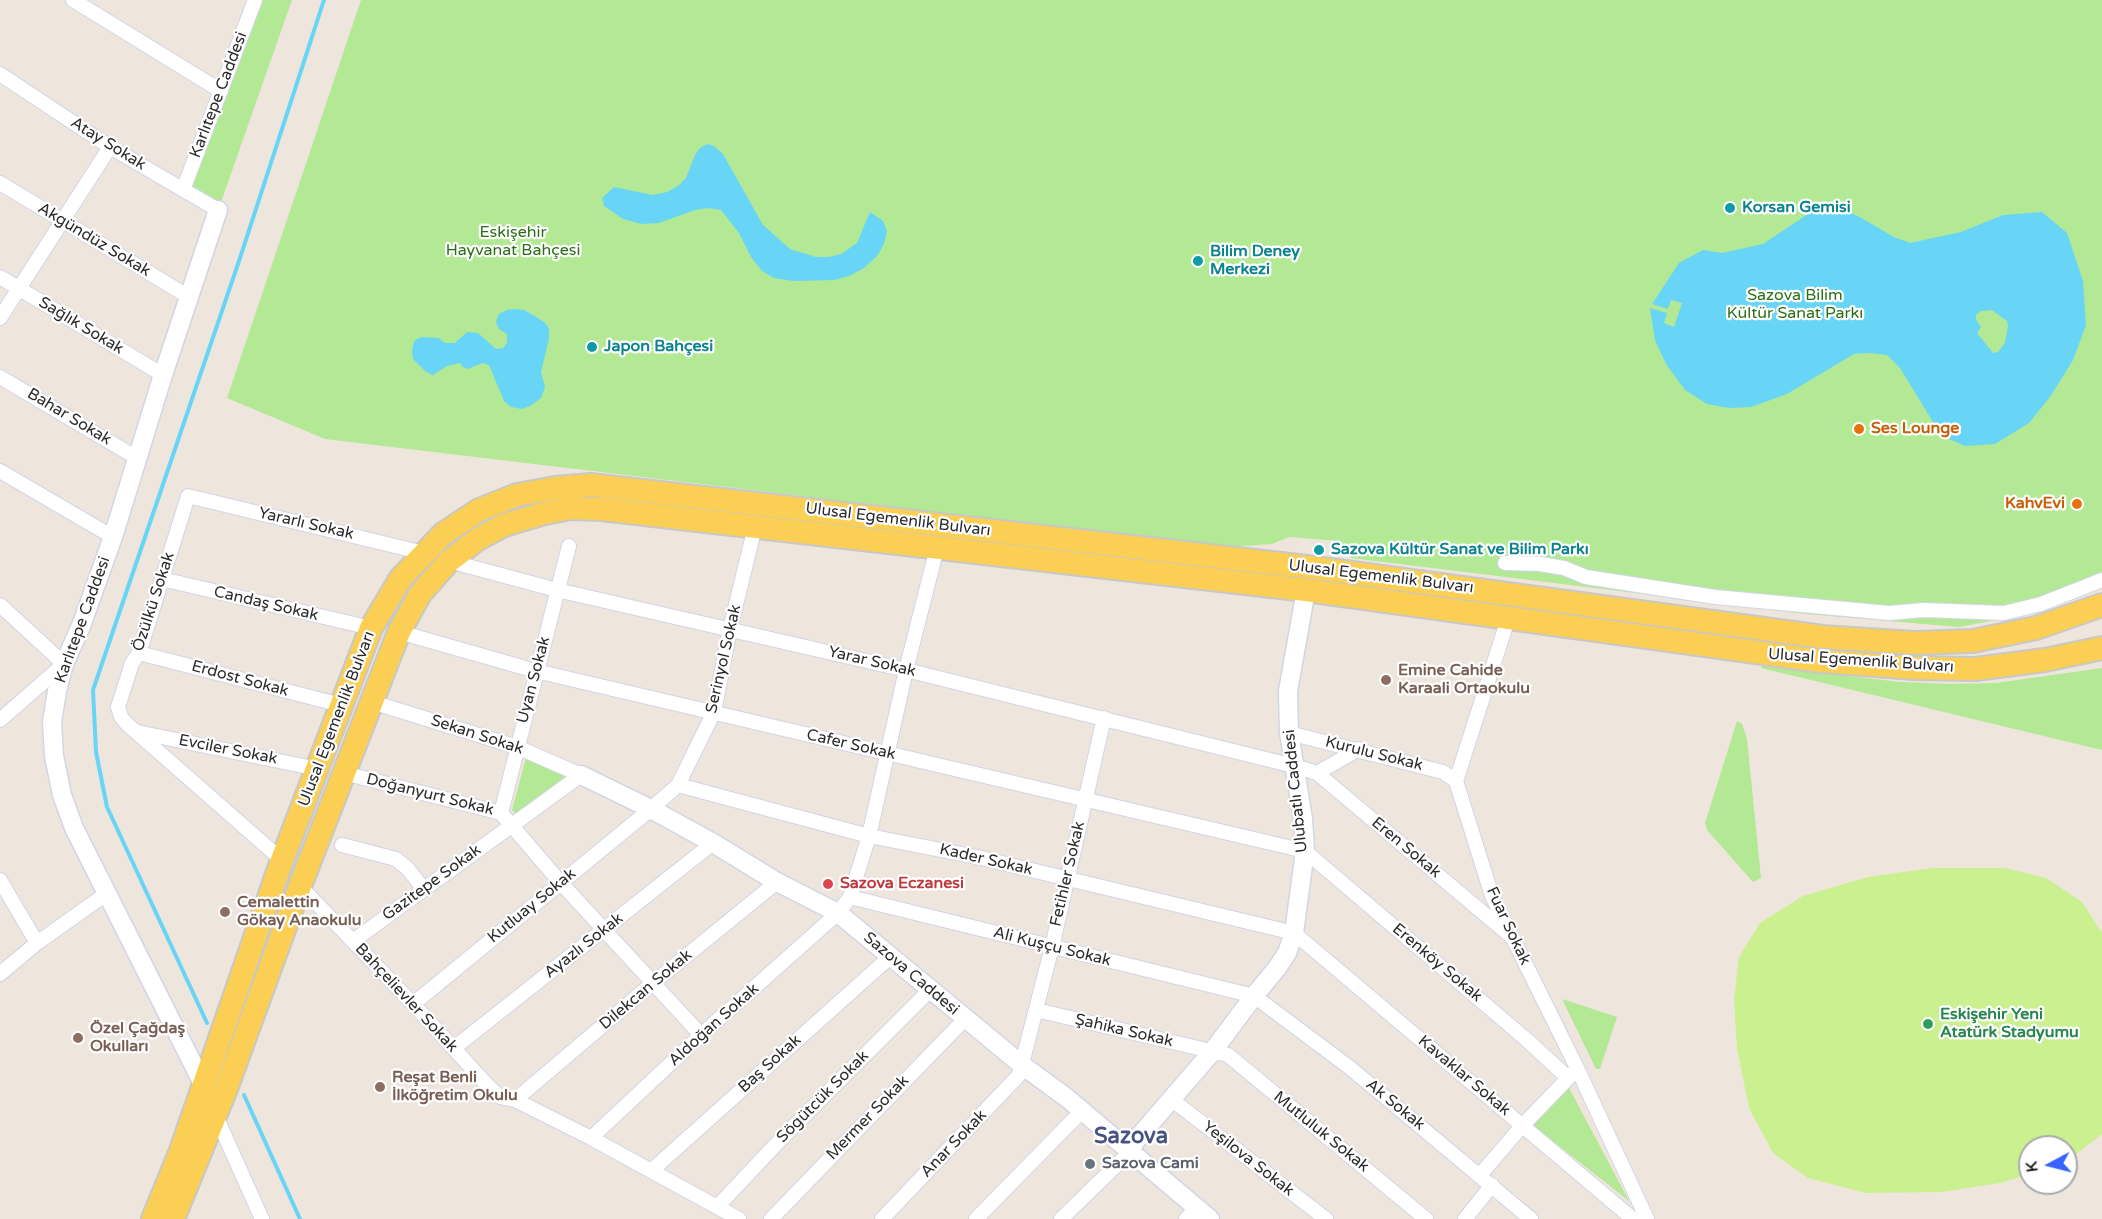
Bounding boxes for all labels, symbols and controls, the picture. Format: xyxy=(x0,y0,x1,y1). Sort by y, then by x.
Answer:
street label: Karlıtepe Caddesi xyxy=(186,29,252,161)
street label: Atay Sokak xyxy=(67,113,149,175)
place label: Korsan Gemisi xyxy=(1742,198,1851,218)
street label: Akgündüz Sokak xyxy=(34,199,154,281)
marker: Korsan Gemisi xyxy=(1723,201,1737,215)
park label: Eskişehir Hayvanat Bahçesi xyxy=(446,223,580,261)
place label: Bilim Deney Merkezi xyxy=(1210,242,1300,280)
marker: Bilim Deney Merkezi xyxy=(1191,254,1205,268)
park label: Sazova Bilim Kültür Sanat Parkı xyxy=(1727,286,1863,324)
street label: Sağlık Sokak xyxy=(35,293,127,359)
place label: Japon Bahçesi xyxy=(604,337,713,357)
marker: Japon Bahçesi xyxy=(585,340,599,354)
street label: Bahar Sokak xyxy=(23,384,115,450)
place label: Ses Lounge xyxy=(1871,419,1959,439)
marker: Ses Lounge xyxy=(1852,422,1866,436)
place label: KahvEvi xyxy=(2005,494,2065,514)
marker: KahvEvi xyxy=(2070,497,2084,511)
street label: Ulusal Egemenlik Bulvarı xyxy=(804,499,992,541)
street label: Yararlı Sokak xyxy=(257,504,355,544)
place label: Sazova Kültür Sanat ve Bilim Parkı xyxy=(1331,540,1589,560)
marker: Sazova Kültür Sanat ve Bilim Parkı xyxy=(1312,543,1326,557)
street label: Özülkü Sokak xyxy=(129,550,179,654)
street label: Karlıtepe Caddesi xyxy=(51,554,115,686)
street label: Ulusal Egemenlik Bulvarı xyxy=(1287,556,1475,598)
street label: Candaş Sokak xyxy=(212,583,320,625)
street label: Serinyol Sokak xyxy=(702,603,746,715)
street label: Ulusal Egemenlik Bulvarı xyxy=(295,629,379,809)
street label: Uyan Sokak xyxy=(513,634,555,726)
street label: Yarar Sokak xyxy=(826,643,918,681)
street label: Ulusal Egemenlik Bulvarı xyxy=(1767,645,1955,677)
street label: Erdost Sokak xyxy=(189,657,291,701)
place label: Emine Cahide Karaali Ortaokulu xyxy=(1398,661,1530,699)
marker: Emine Cahide Karaali Ortaokulu xyxy=(1379,673,1393,687)
street label: Sekan Sokak xyxy=(428,711,526,759)
street label: Cafer Sokak xyxy=(805,725,897,765)
street label: Ulubatlı Caddesi xyxy=(1280,728,1312,854)
street label: Evciler Sokak xyxy=(177,731,279,769)
street label: Kurulu Sokak xyxy=(1323,733,1425,775)
street label: Doğanyurt Sokak xyxy=(364,770,496,820)
street label: Eren Sokak xyxy=(1367,813,1445,883)
street label: Fetihler Sokak xyxy=(1047,820,1089,928)
street label: Kader Sokak xyxy=(938,840,1034,880)
street label: Gazitepe Sokak xyxy=(379,841,485,925)
street label: Kutluay Sokak xyxy=(484,865,580,947)
place label: Sazova Eczanesi xyxy=(840,874,964,894)
marker: Sazova Eczanesi xyxy=(821,877,835,891)
street label: Fuar Sokak xyxy=(1482,884,1534,968)
place label: Cemalettin Gökay Anaokulu xyxy=(237,893,361,931)
marker: Cemalettin Gökay Anaokulu xyxy=(218,905,232,919)
street label: Ayazlı Sokak xyxy=(541,909,627,983)
street label: Erenköy Sokak xyxy=(1388,920,1486,1006)
street label: Ali Kuşçu Sokak xyxy=(991,923,1113,971)
street label: Sazova Caddesi xyxy=(859,928,963,1020)
street label: Bahçelievler Sokak xyxy=(351,940,461,1056)
street label: Dilekcan Sokak xyxy=(596,946,696,1034)
street label: Aldoğan Sokak xyxy=(665,980,763,1070)
place label: Eskişehir Yeni Atatürk Stadyumu xyxy=(1940,1005,2079,1043)
street label: Şahika Sokak xyxy=(1073,1010,1175,1052)
marker: Eskişehir Yeni Atatürk Stadyumu xyxy=(1921,1017,1935,1031)
place label: Özel Çağdaş Okulları xyxy=(90,1019,185,1057)
marker: Özel Çağdaş Okulları xyxy=(71,1031,85,1045)
street label: Baş Sokak xyxy=(735,1031,805,1097)
street label: Kavaklar Sokak xyxy=(1414,1032,1514,1120)
street label: Sögütcük Sokak xyxy=(773,1047,873,1147)
place label: Reşat Benli İlköğretim Okulu xyxy=(392,1068,518,1106)
street label: Mermer Sokak xyxy=(823,1072,913,1164)
street label: Ak Sokak xyxy=(1362,1075,1428,1135)
marker: Reşat Benli İlköğretim Okulu xyxy=(373,1080,387,1094)
street label: Mutluluk Sokak xyxy=(1269,1088,1373,1176)
street label: Anar Sokak xyxy=(917,1106,991,1182)
street label: Yeşilova Sokak xyxy=(1198,1117,1298,1201)
district label: Sazova xyxy=(1094,1124,1168,1150)
north arrow xyxy=(2018,1135,2078,1195)
place label: Sazova Cami xyxy=(1102,1154,1199,1174)
marker: Sazova Cami xyxy=(1083,1157,1097,1171)
text: K xyxy=(2022,1160,2043,1174)

